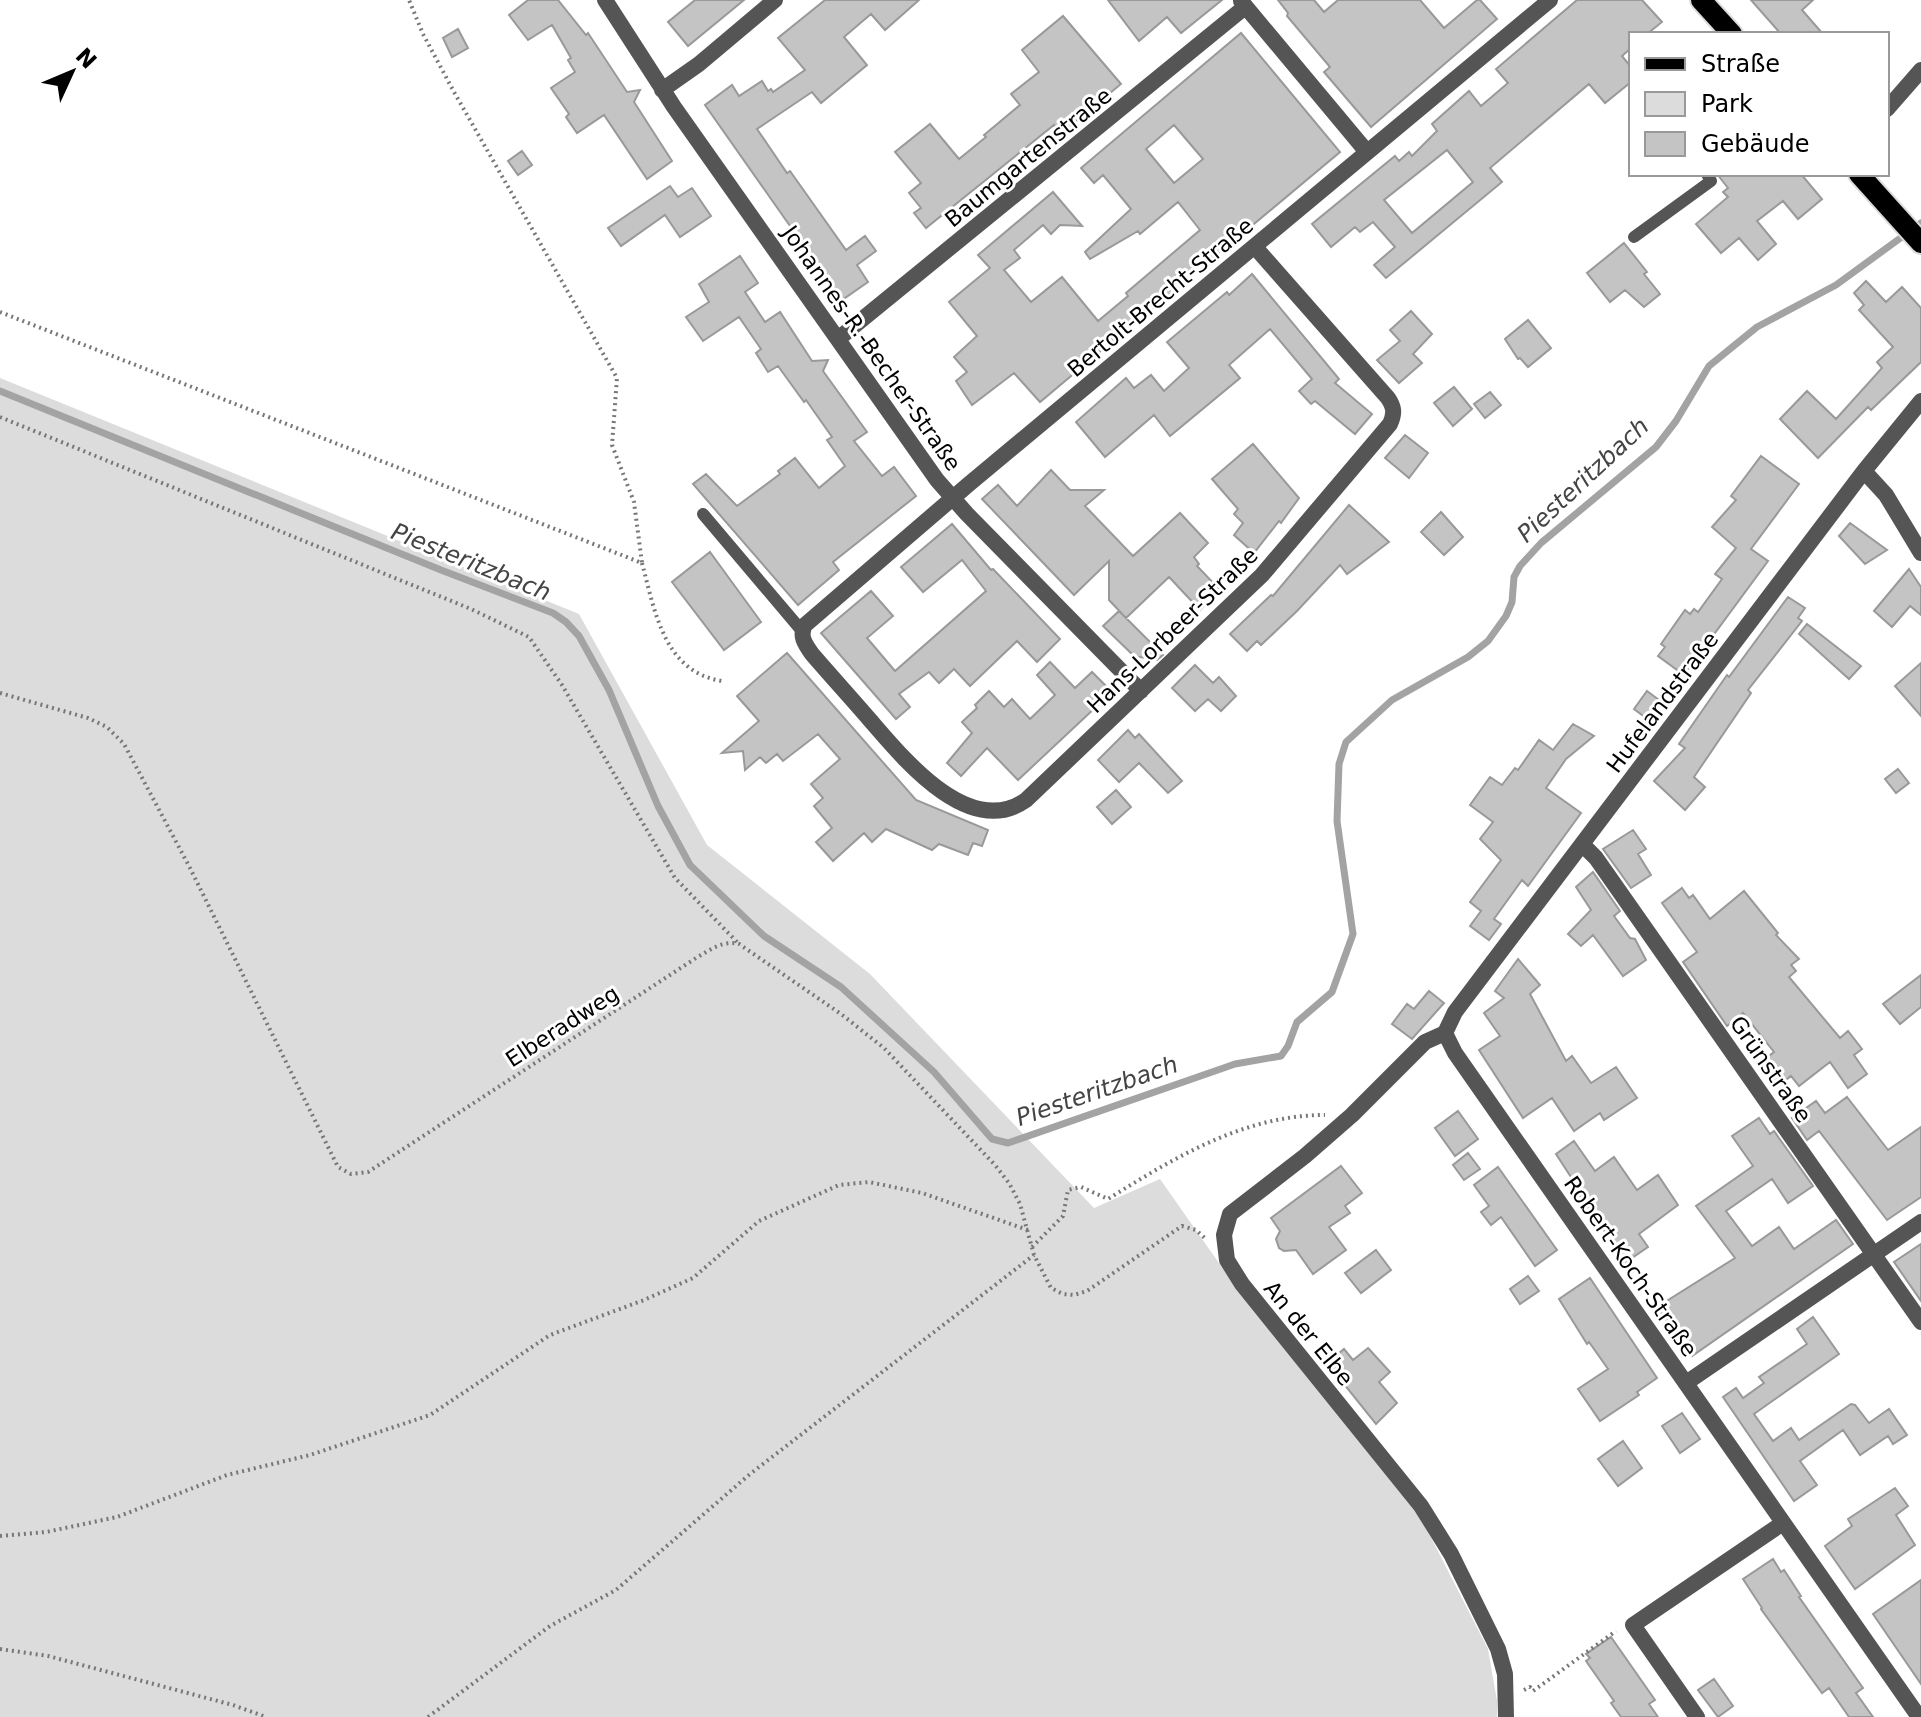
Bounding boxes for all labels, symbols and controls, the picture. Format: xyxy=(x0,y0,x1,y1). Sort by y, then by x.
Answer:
north arrow xyxy=(32,32,112,112)
legend xyxy=(1629,32,1889,176)
text: N xyxy=(71,43,101,74)
text: Straße xyxy=(1701,50,1780,78)
street label: Baumgartenstraße xyxy=(940,83,1116,232)
text: Park xyxy=(1701,90,1753,118)
text: Gebäude xyxy=(1701,130,1810,158)
street label: Bertolt-Brecht-Straße xyxy=(1063,213,1258,382)
street label: Johannes-R.-Becher-Straße xyxy=(776,219,966,476)
water label: Piesteritzbach xyxy=(1511,412,1655,548)
water label: Piesteritzbach xyxy=(387,517,555,607)
street label: Hans-Lorbeer-Straße xyxy=(1082,543,1263,718)
street label: Hufelandstraße xyxy=(1601,627,1723,777)
street label: Elberadweg xyxy=(501,981,623,1072)
street label: Grünstraße xyxy=(1725,1011,1816,1127)
water label: Piesteritzbach xyxy=(1012,1050,1182,1132)
street label: Robert-Koch-Straße xyxy=(1559,1171,1702,1361)
street label: An der Elbe xyxy=(1259,1276,1358,1391)

